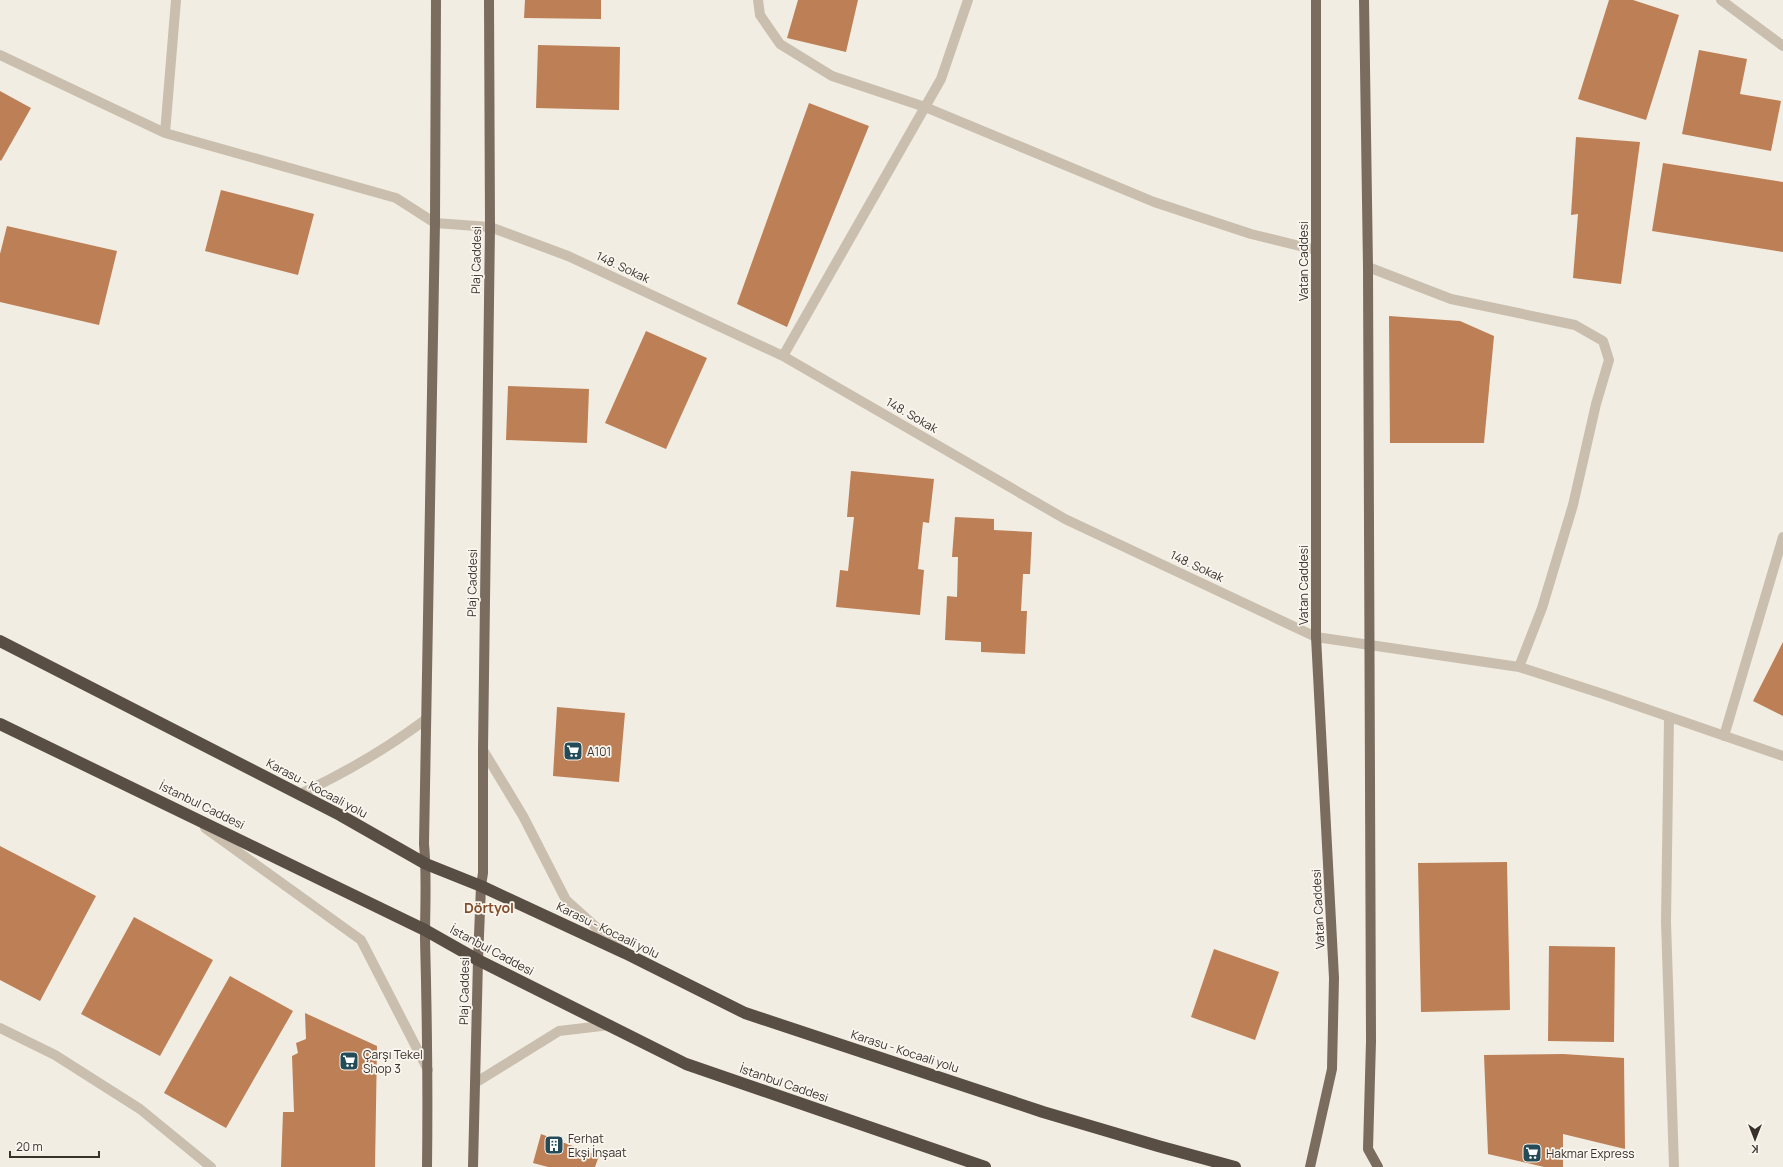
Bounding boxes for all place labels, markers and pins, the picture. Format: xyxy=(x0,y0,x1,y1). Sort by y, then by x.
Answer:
supermarket icon: A101 xyxy=(562,740,584,762)
place label: A101 xyxy=(587,743,611,760)
place label: Çarşı Tekel Shop 3 xyxy=(363,1046,423,1077)
supermarket icon: Çarşı Tekel Shop 3 xyxy=(338,1050,360,1072)
place label: Ferhat Ekşi İnşaat xyxy=(568,1130,627,1161)
building icon: Ferhat Ekşi İnşaat xyxy=(543,1134,565,1156)
supermarket icon: Hakmar Express xyxy=(1521,1142,1543,1164)
place label: Hakmar Express xyxy=(1546,1145,1635,1162)

